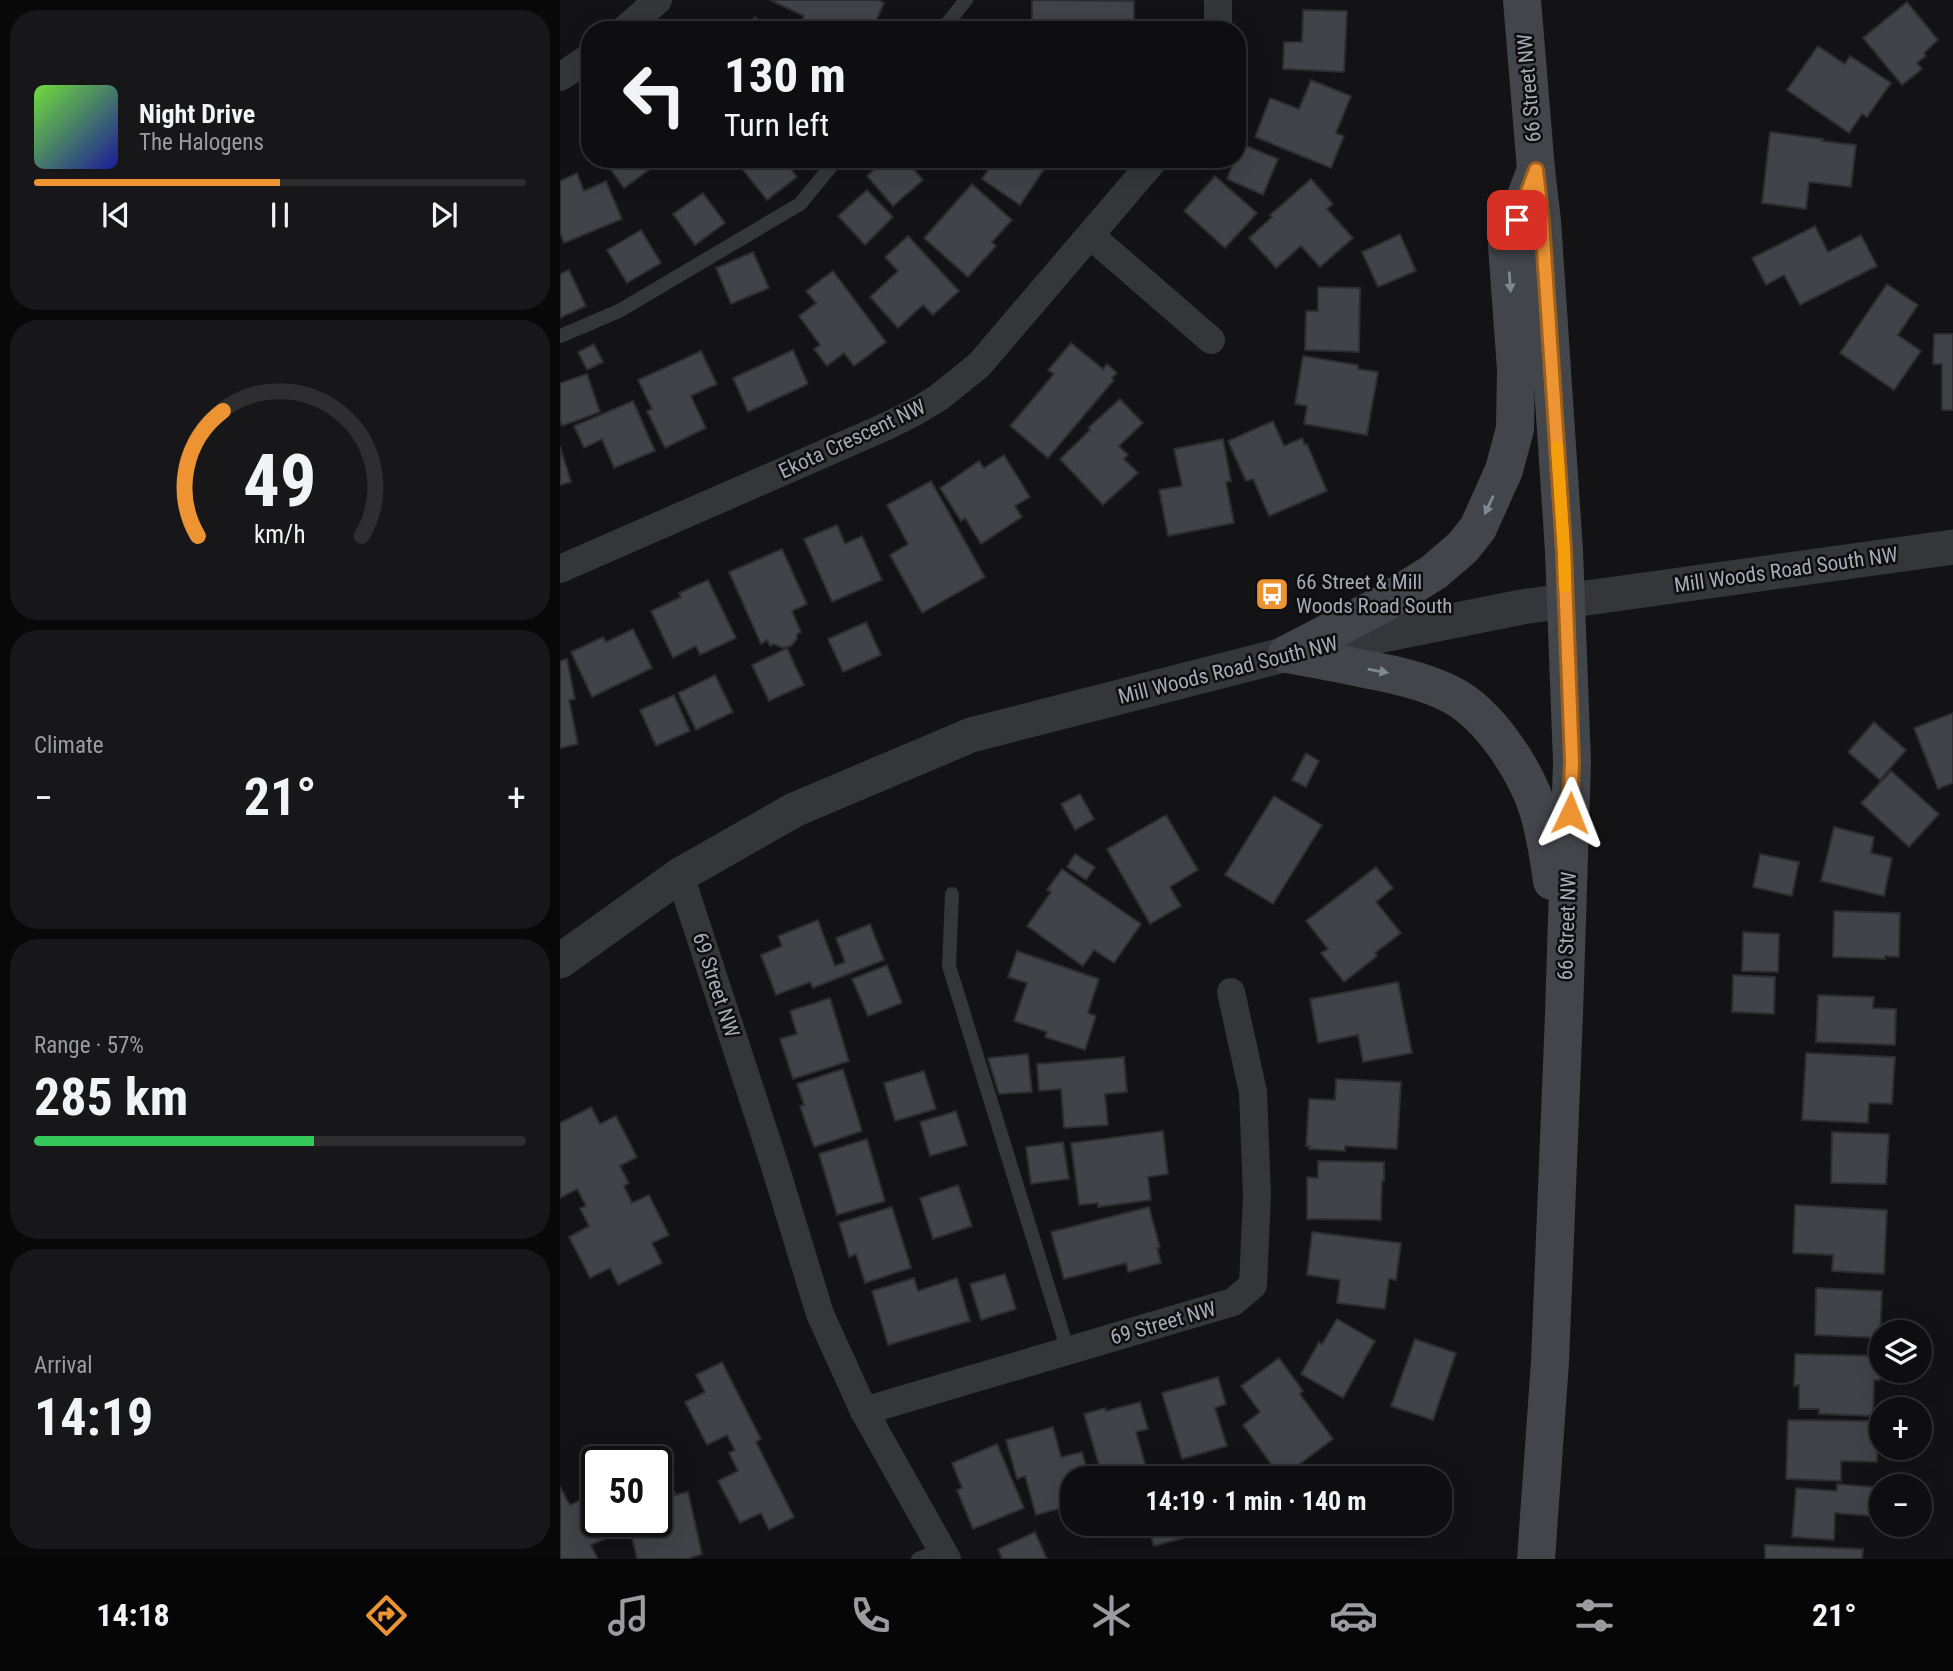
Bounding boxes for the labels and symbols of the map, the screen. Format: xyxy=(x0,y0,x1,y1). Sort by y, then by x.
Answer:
street label: 66 Street NW xyxy=(1512,33,1546,143)
pin xyxy=(1487,190,1547,250)
one-way arrow xyxy=(1504,271,1515,293)
street label: Ekota Crescent NW xyxy=(775,395,929,483)
one-way arrow xyxy=(1483,495,1495,515)
street label: Mill Woods Road South NW xyxy=(1673,542,1899,598)
place label: 66 Street & Mill Woods Road South xyxy=(1296,570,1453,618)
bus stop icon: 66 Street & Mill Woods Road South xyxy=(1253,575,1291,613)
street label: Mill Woods Road South NW xyxy=(1116,631,1340,709)
one-way arrow xyxy=(1367,666,1389,677)
position arrow xyxy=(1533,776,1607,850)
street label: 66 Street NW xyxy=(1553,871,1581,981)
street label: 69 Street NW xyxy=(688,930,744,1040)
street label: 69 Street NW xyxy=(1107,1296,1219,1350)
speed limit sign: 50 xyxy=(581,1446,672,1537)

